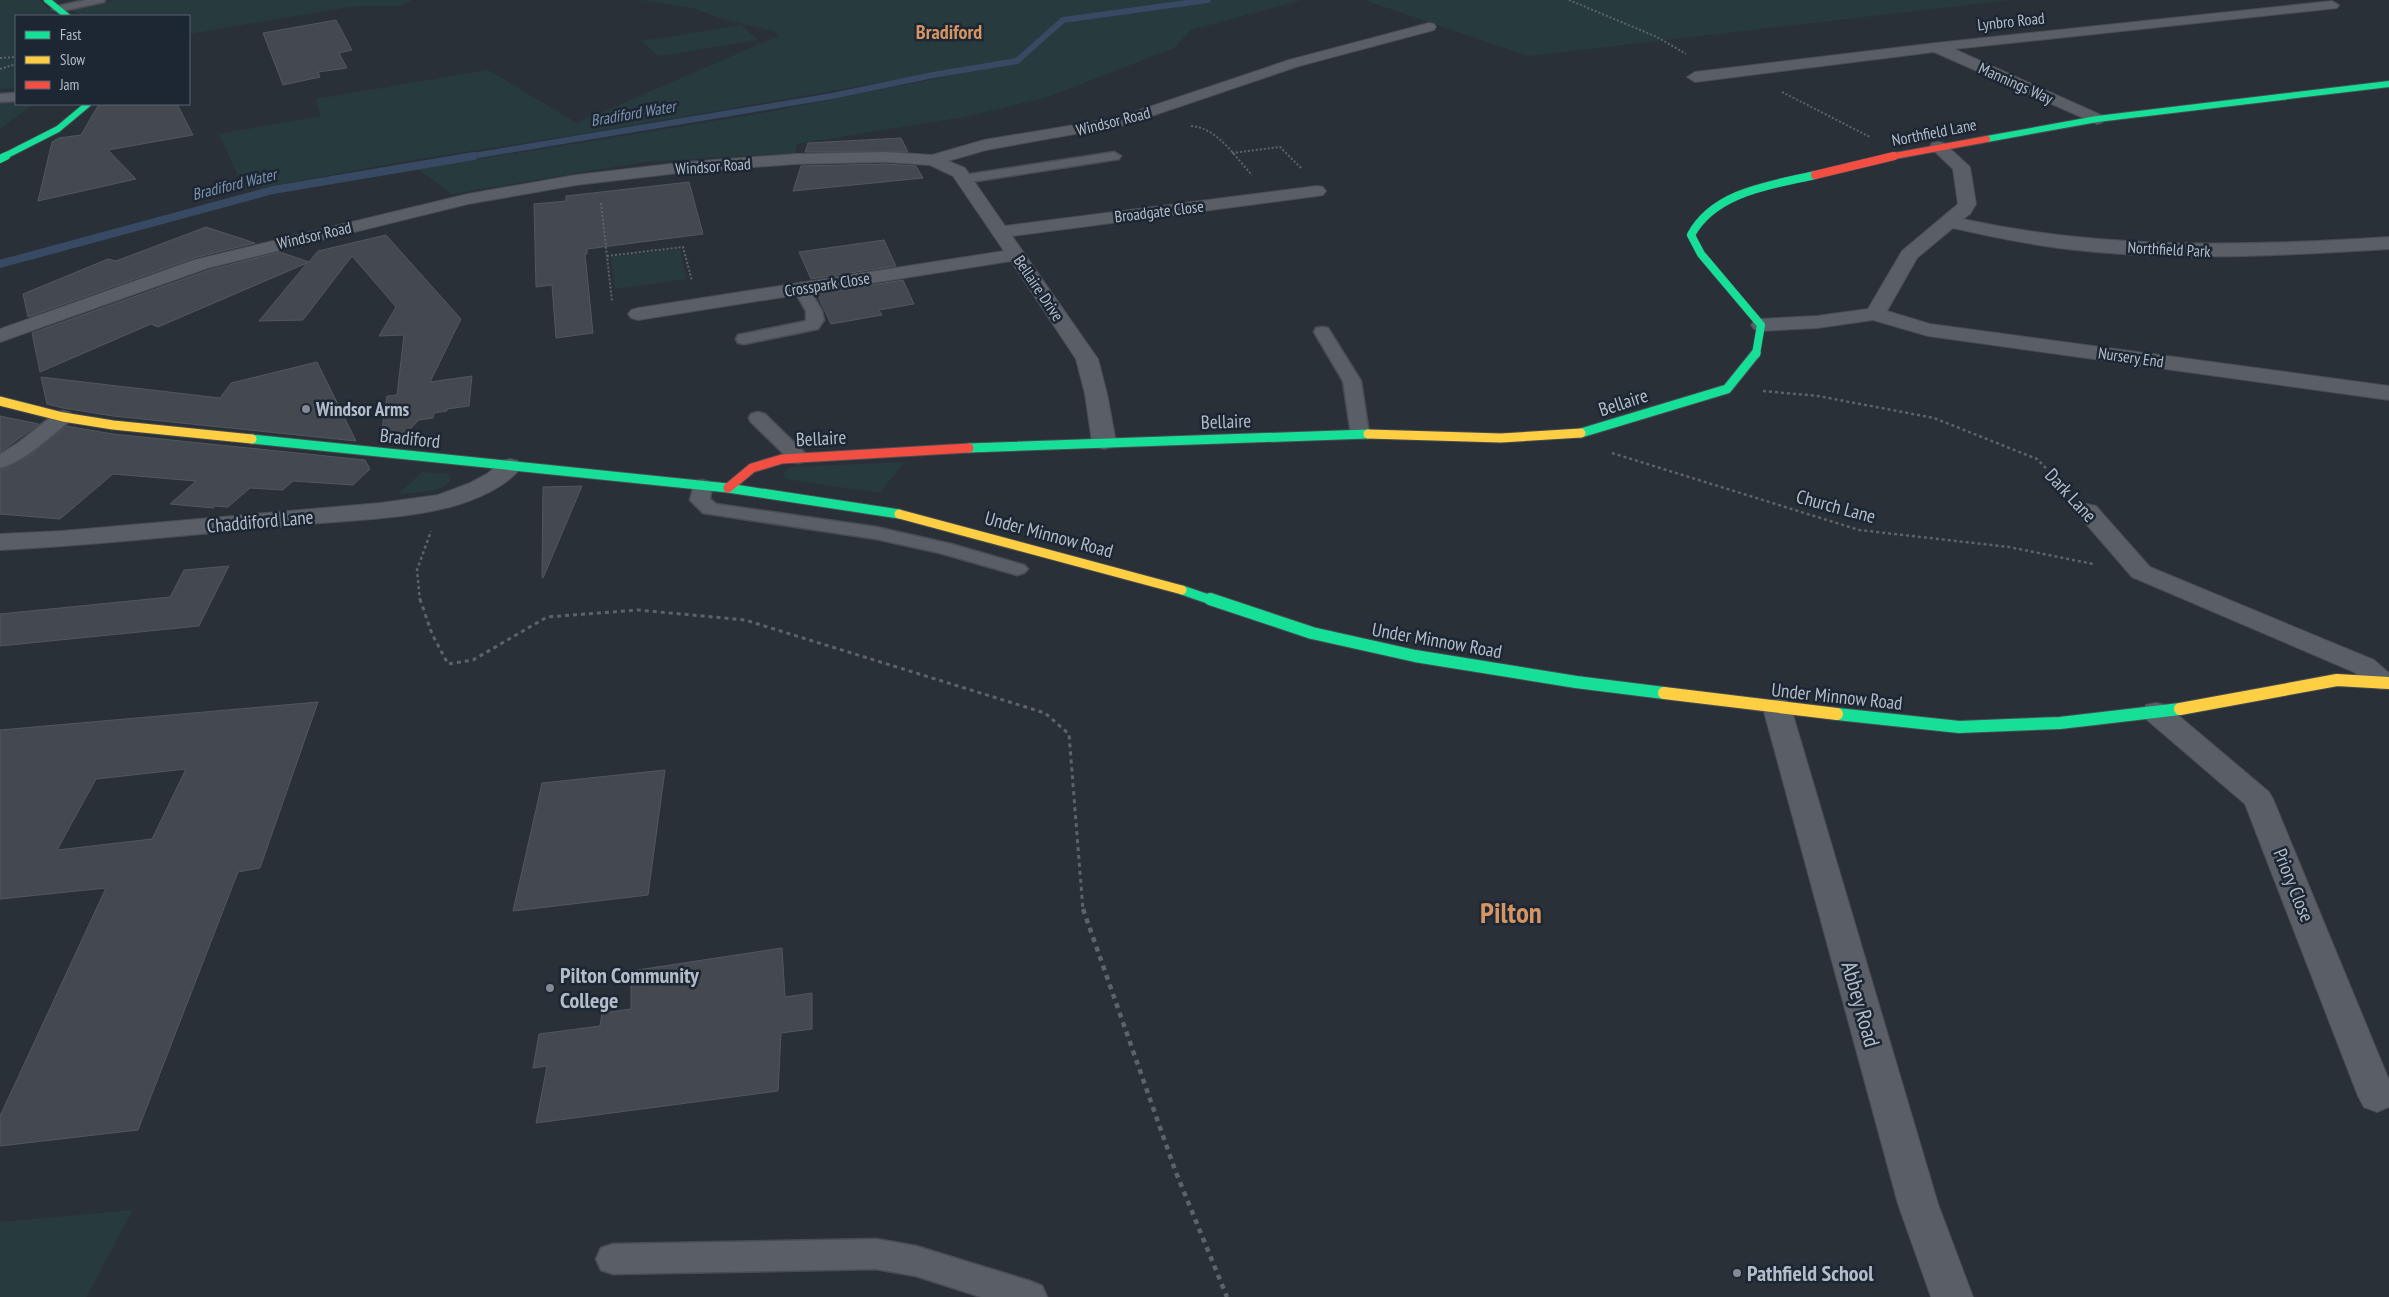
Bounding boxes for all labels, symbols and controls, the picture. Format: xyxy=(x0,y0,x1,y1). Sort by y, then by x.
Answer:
street label: Lynbro Road xyxy=(1976,8,2046,34)
legend xyxy=(15,15,190,105)
district label: Bradiford xyxy=(916,19,982,45)
text: Fast xyxy=(60,25,81,44)
text: Slow xyxy=(60,50,85,69)
street label: Mannings Way xyxy=(1976,58,2056,108)
text: Jam xyxy=(59,75,79,94)
water label: Bradiford Water xyxy=(589,95,680,130)
street label: Windsor Road xyxy=(1074,102,1152,140)
street label: Northfield Lane xyxy=(1890,114,1978,150)
street label: Windsor Road xyxy=(675,153,751,179)
water label: Bradiford Water xyxy=(190,163,281,204)
street label: Broadgate Close xyxy=(1113,196,1205,226)
street label: Windsor Road xyxy=(275,217,353,253)
street label: Northfield Park xyxy=(2127,237,2212,261)
street label: Bellaire Drive xyxy=(1010,251,1068,325)
street label: Crosspark Close xyxy=(783,267,871,301)
street label: Nursery End xyxy=(2097,342,2165,372)
street label: Bellaire xyxy=(1595,383,1651,421)
place label: Windsor Arms xyxy=(315,397,409,421)
marker: Windsor Arms xyxy=(300,403,312,415)
street label: Bellaire xyxy=(1200,408,1252,434)
street label: Bradiford xyxy=(379,423,441,453)
street label: Bellaire xyxy=(795,425,847,451)
street label: Dark Lane xyxy=(2040,463,2102,527)
street label: Church Lane xyxy=(1794,484,1878,528)
street label: Chaddiford Lane xyxy=(206,504,315,538)
street label: Under Minnow Road xyxy=(982,505,1116,563)
street label: Under Minnow Road xyxy=(1370,617,1504,663)
street label: Under Minnow Road xyxy=(1770,677,1904,715)
street label: Priory Close xyxy=(2268,845,2320,925)
district label: Pilton xyxy=(1480,893,1542,931)
street label: Abbey Road xyxy=(1835,958,1887,1050)
place label: Pilton Community College xyxy=(560,961,700,1014)
marker: Pilton Community College xyxy=(544,982,556,994)
place label: Pathfield School xyxy=(1747,1259,1874,1287)
marker: Pathfield School xyxy=(1731,1267,1743,1279)

